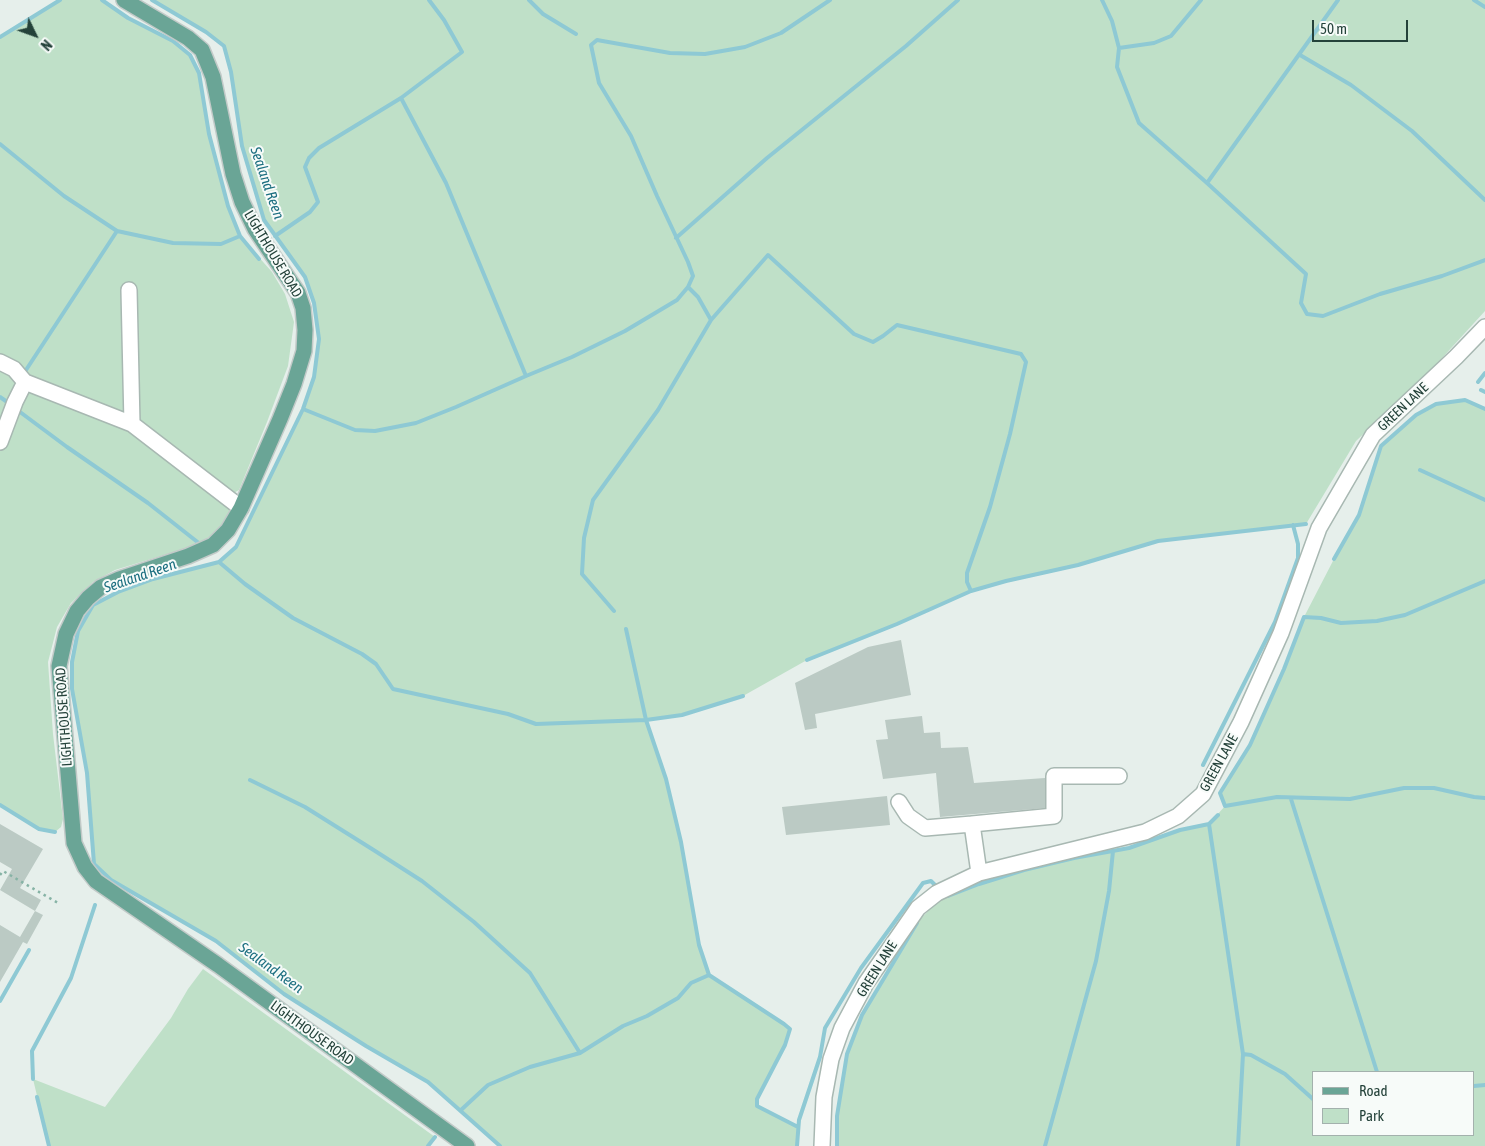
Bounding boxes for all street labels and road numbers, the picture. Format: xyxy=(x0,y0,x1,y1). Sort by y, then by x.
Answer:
street label: LIGHTHOUSE ROAD xyxy=(240,207,306,301)
street label: GREEN LANE xyxy=(1374,379,1432,435)
street label: LIGHTHOUSE ROAD xyxy=(52,667,76,767)
street label: GREEN LANE xyxy=(1196,731,1242,795)
street label: GREEN LANE xyxy=(853,938,901,1000)
street label: LIGHTHOUSE ROAD xyxy=(267,997,357,1069)

